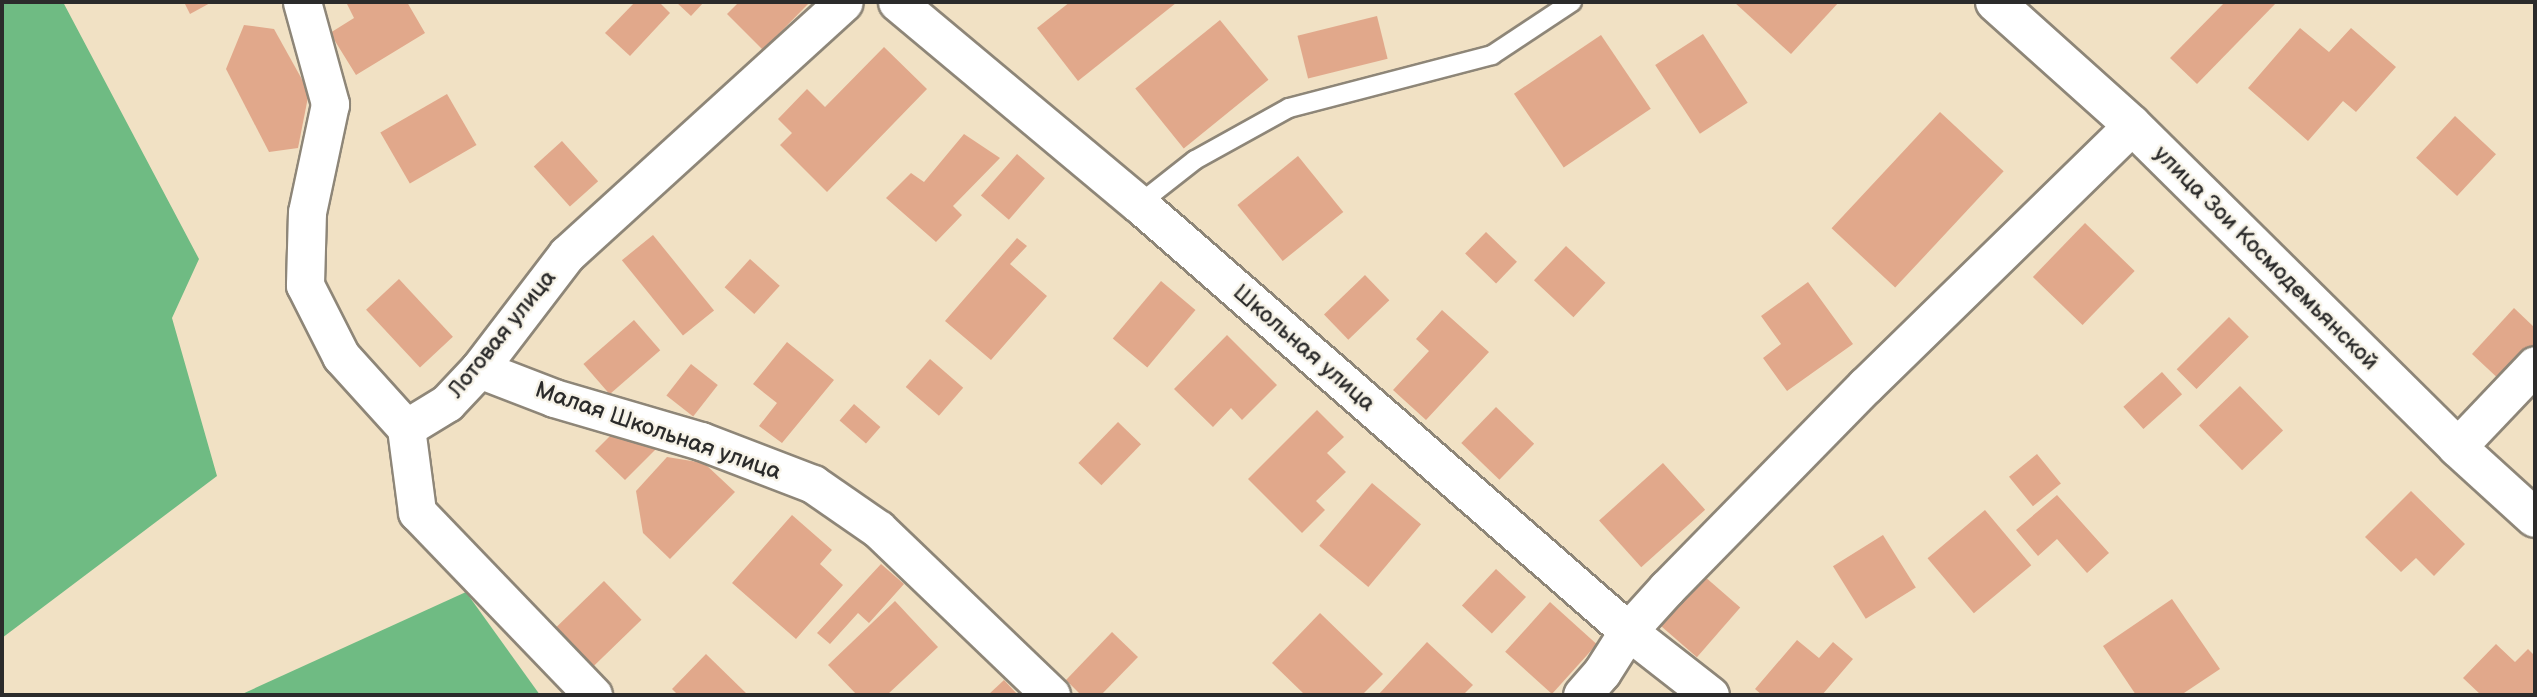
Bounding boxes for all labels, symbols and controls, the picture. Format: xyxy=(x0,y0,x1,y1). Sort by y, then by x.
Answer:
street label: улица Зои Космодемьянской xyxy=(2148,140,2384,376)
street label: Лотовая улица xyxy=(442,264,562,404)
street label: Школьная улица xyxy=(1227,279,1381,417)
street label: Малая Школьная улица xyxy=(532,376,784,486)

